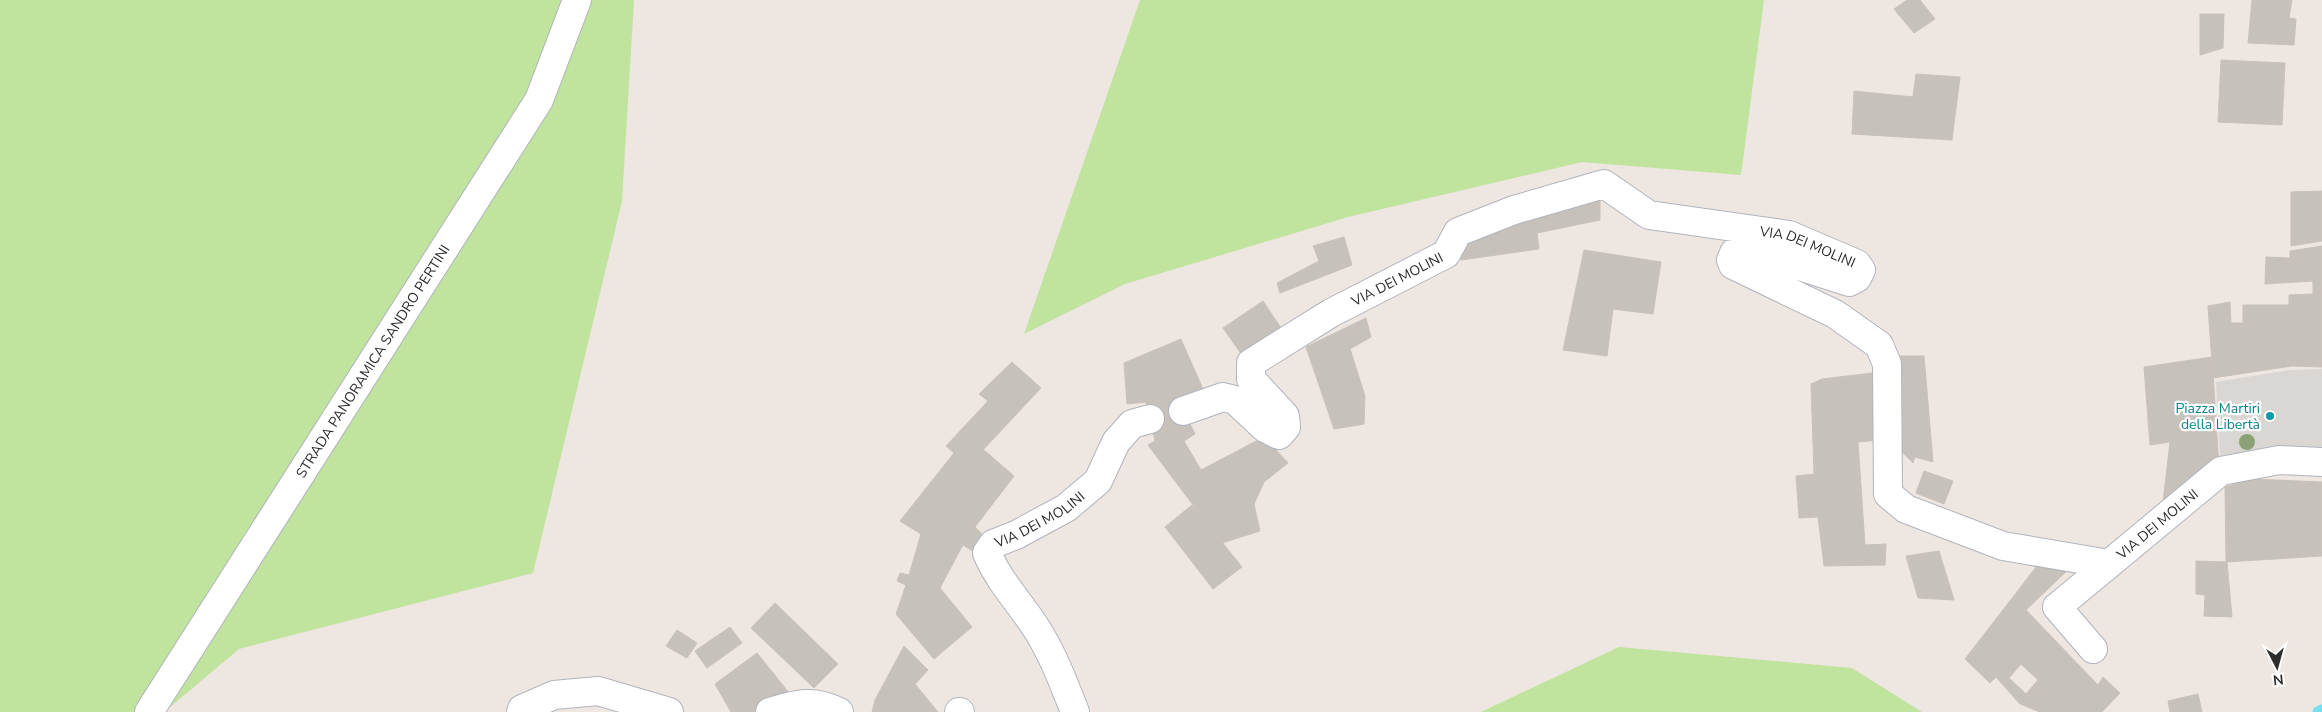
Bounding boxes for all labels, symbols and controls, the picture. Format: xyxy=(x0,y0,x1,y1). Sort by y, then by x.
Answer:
street label: VIA DEI MOLINI xyxy=(1758,221,1858,272)
street label: STRADA PANORAMICA SANDRO PERTINI xyxy=(291,241,454,481)
street label: VIA DEI MOLINI xyxy=(1347,248,1446,311)
place label: Piazza Martiri della Libertà xyxy=(2175,399,2260,434)
marker: Piazza Martiri della Libertà xyxy=(2264,410,2276,422)
street label: VIA DEI MOLINI xyxy=(2112,484,2202,564)
street label: VIA DEI MOLINI xyxy=(991,487,1089,552)
north arrow xyxy=(2252,642,2302,692)
text: N xyxy=(2272,669,2285,689)

